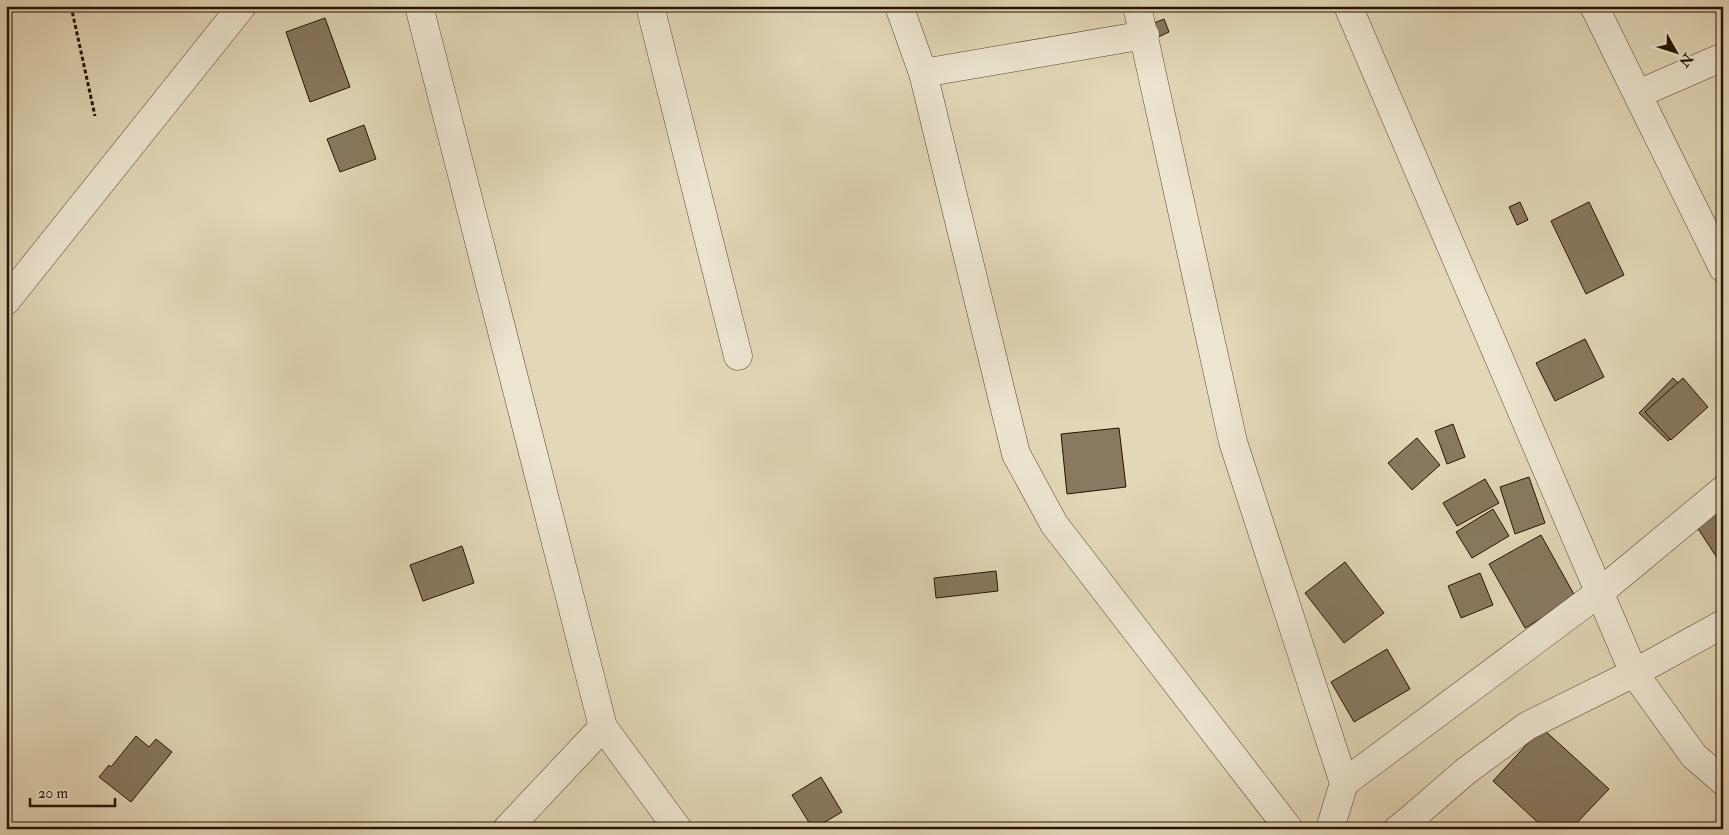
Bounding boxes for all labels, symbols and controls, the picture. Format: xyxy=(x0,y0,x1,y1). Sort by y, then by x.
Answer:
north arrow xyxy=(1652,28,1702,78)
text: N xyxy=(1675,49,1697,70)
scale bar xyxy=(30,775,115,807)
text: 20 m xyxy=(38,784,68,803)

